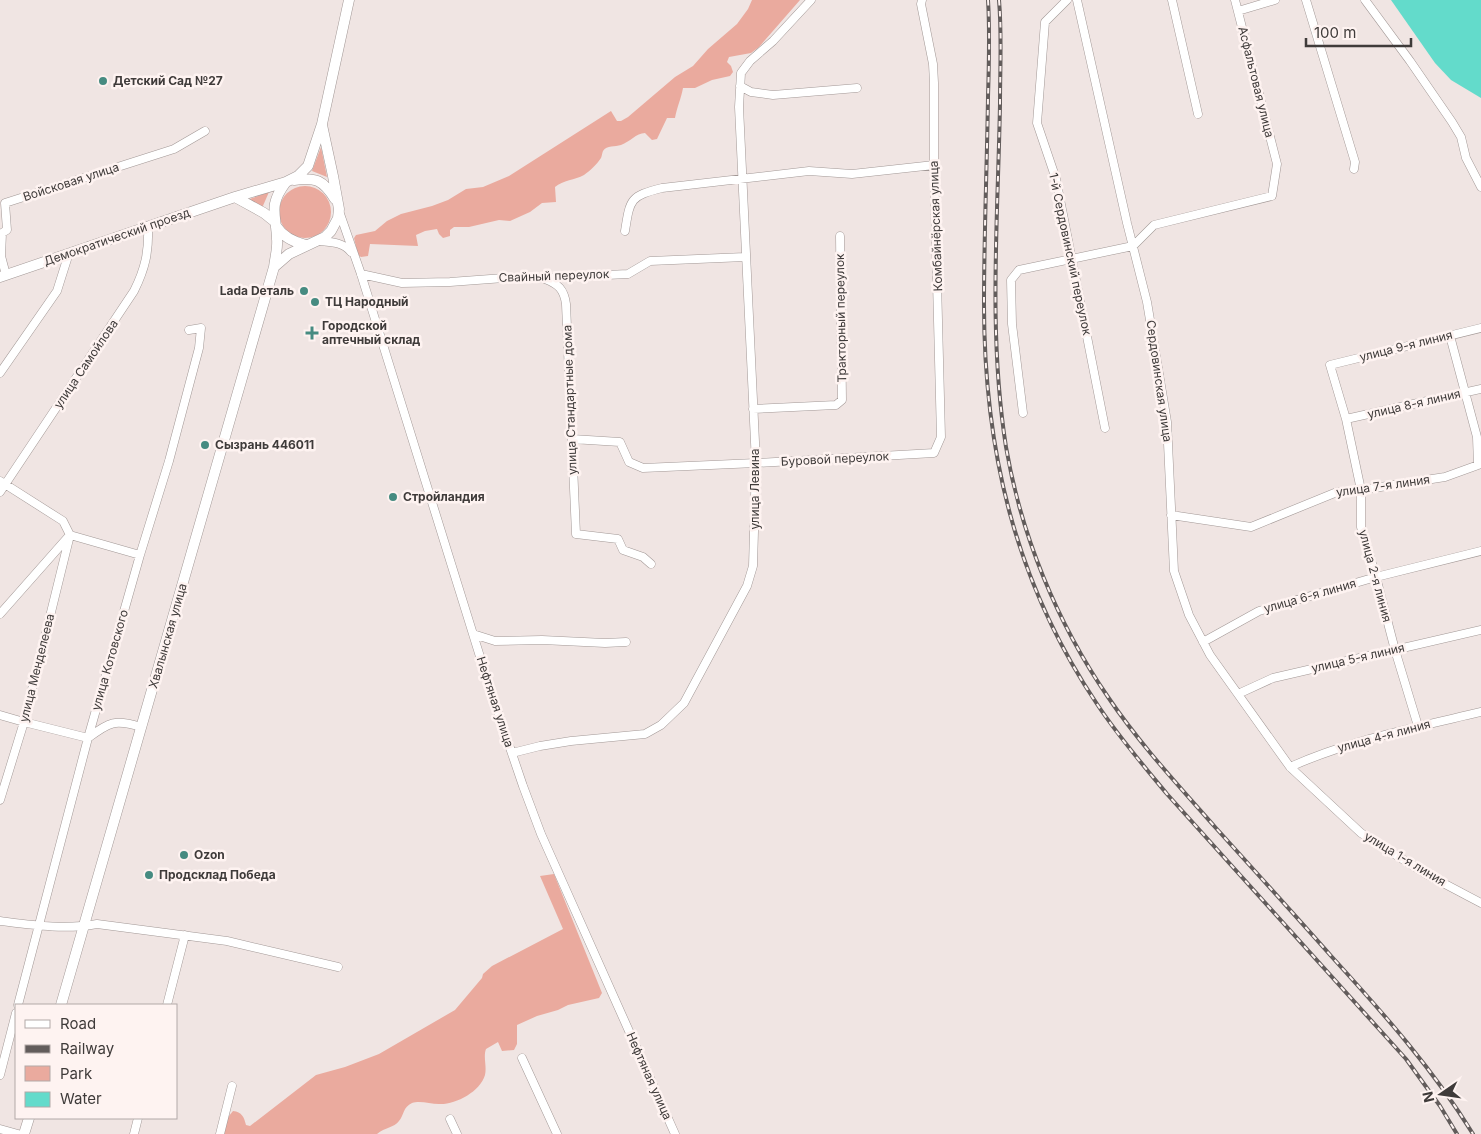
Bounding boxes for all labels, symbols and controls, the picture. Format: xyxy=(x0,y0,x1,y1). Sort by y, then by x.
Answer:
scale bar xyxy=(1306,15,1411,47)
text: 100 m xyxy=(1314,23,1356,42)
street label: Асфальтовая улица xyxy=(1235,25,1278,139)
place label: Детский Сад №27 xyxy=(113,73,223,88)
marker: Детский Сад №27 xyxy=(97,75,109,87)
street label: Войсковая улица xyxy=(21,159,121,204)
street label: Комбайнёрская улица xyxy=(926,160,945,292)
street label: 1-й Сердовинский переулок xyxy=(1046,171,1095,337)
street label: Демократический проезд xyxy=(42,204,192,269)
street label: Тракторный переулок xyxy=(832,253,849,383)
street label: Свайный переулок xyxy=(498,266,610,285)
place label: Lada Dеталь xyxy=(220,283,294,298)
marker: Lada Dеталь xyxy=(298,285,310,297)
place label: ТЦ Народный xyxy=(325,294,409,309)
marker: ТЦ Народный xyxy=(309,296,321,308)
street label: улица Самойлова xyxy=(50,316,121,411)
place label: Городской аптечный склад xyxy=(322,318,420,347)
street label: Сердовинская улица xyxy=(1144,319,1175,443)
street label: улица Стандартные дома xyxy=(559,325,580,475)
marker: Городской аптечный склад xyxy=(306,327,318,339)
street label: улица 9-я линия xyxy=(1358,327,1454,364)
street label: улица 8-я линия xyxy=(1366,385,1462,422)
place label: Сызрань 446011 xyxy=(215,437,314,452)
marker: Сызрань 446011 xyxy=(199,439,211,451)
street label: улица Левина xyxy=(747,448,762,530)
street label: Буровой переулок xyxy=(780,448,890,469)
street label: улица 7-я линия xyxy=(1335,471,1431,500)
place label: Стройландия xyxy=(403,489,485,504)
marker: Стройландия xyxy=(387,491,399,503)
street label: улица 2-я линия xyxy=(1356,528,1395,624)
street label: улица 6-я линия xyxy=(1262,575,1358,616)
street label: Хвалынская улица xyxy=(145,582,190,690)
street label: улица Котовского xyxy=(88,608,131,712)
street label: улица Менделеева xyxy=(16,612,57,724)
street label: улица 5-я линия xyxy=(1310,640,1406,676)
street label: Нефтяная улица xyxy=(474,655,517,749)
street label: улица 4-я линия xyxy=(1336,716,1432,755)
street label: улица 1-я линия xyxy=(1362,828,1449,889)
place label: Ozon xyxy=(194,847,225,862)
marker: Ozon xyxy=(178,849,190,861)
place label: Продсклад Победа xyxy=(159,867,276,882)
marker: Продсклад Победа xyxy=(143,869,155,881)
legend xyxy=(15,1004,178,1119)
text: Road xyxy=(60,1014,96,1033)
street label: Нефтяная улица xyxy=(623,1030,676,1122)
text: Railway xyxy=(60,1039,115,1058)
text: Park xyxy=(60,1064,93,1083)
north arrow xyxy=(1416,1069,1466,1119)
text: Water xyxy=(60,1089,102,1108)
text: N xyxy=(1418,1090,1437,1104)

